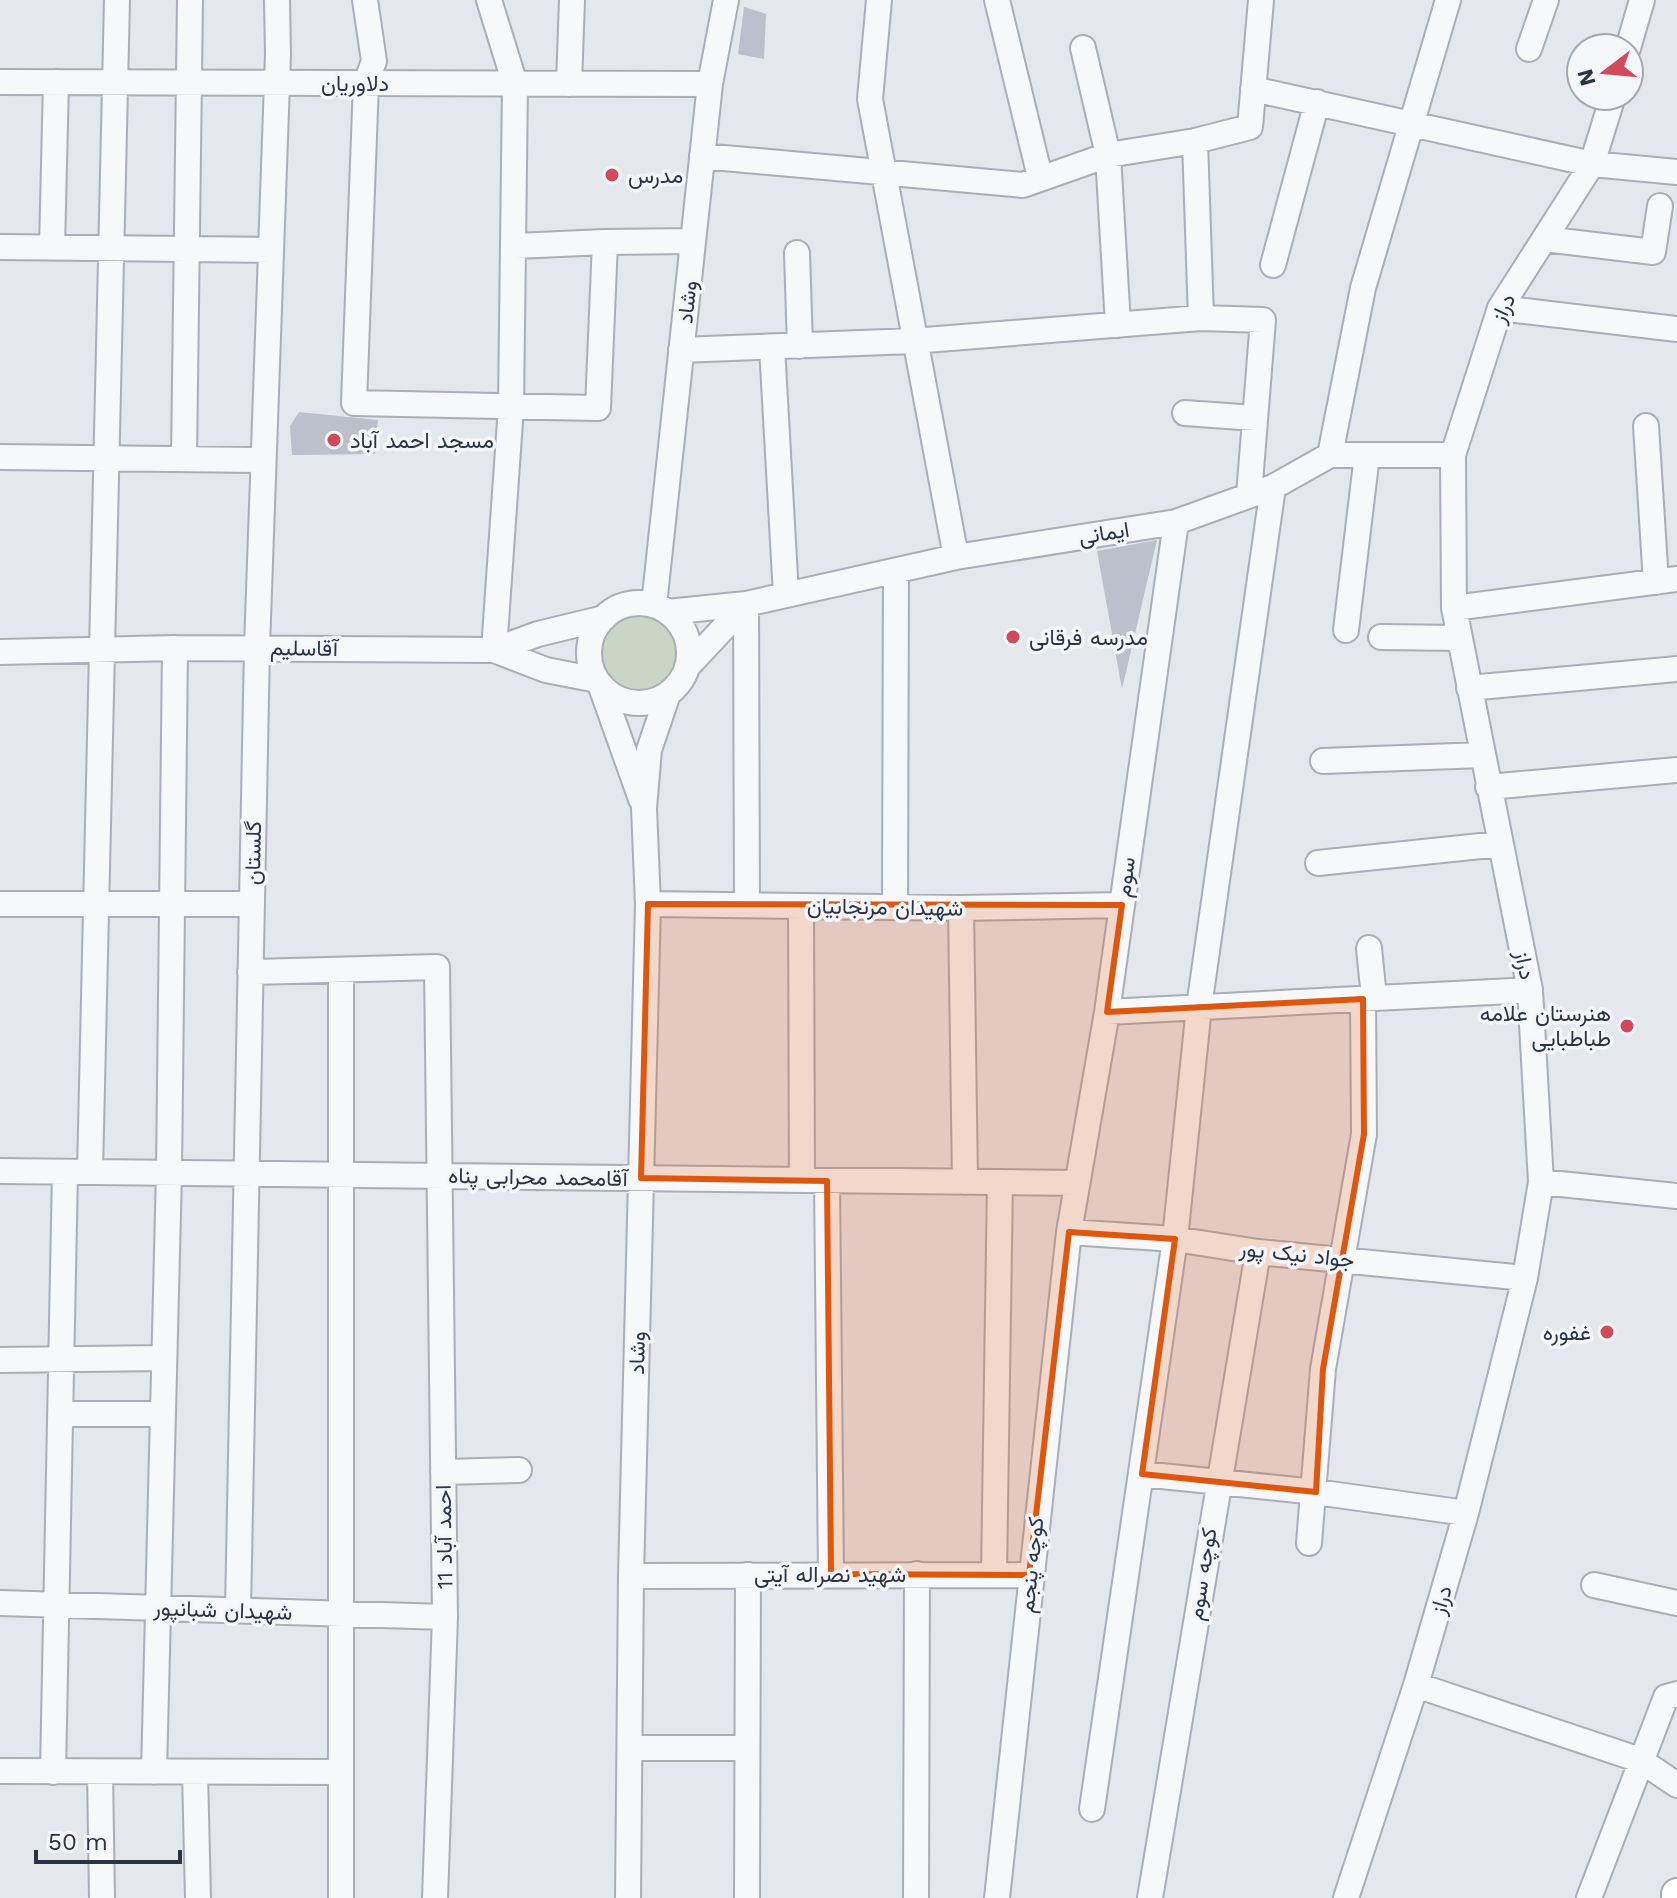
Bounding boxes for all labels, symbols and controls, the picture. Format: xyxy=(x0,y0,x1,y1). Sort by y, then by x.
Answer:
north arrow xyxy=(1565,32,1645,112)
text: N xyxy=(1572,66,1601,89)
street label: دلاوریان xyxy=(321,71,389,97)
place label: مدرس xyxy=(628,163,683,189)
marker: مدرس xyxy=(603,166,621,184)
street label: وشاد xyxy=(672,279,703,325)
street label: دراز xyxy=(1485,289,1521,328)
place label: مسجد احمد آباد xyxy=(350,428,494,453)
marker: مسجد احمد آباد xyxy=(325,431,343,449)
street label: ایمانی xyxy=(1077,517,1131,550)
place label: مدرسه فرقانی xyxy=(1029,625,1148,651)
marker: مدرسه فرقانی xyxy=(1004,628,1022,646)
street label: آقاسلیم xyxy=(270,635,340,663)
street label: گلستان xyxy=(240,820,266,885)
street label: سوم xyxy=(1110,855,1142,899)
street label: شهیدان مرنجابیان xyxy=(807,893,963,922)
street label: دراز xyxy=(1509,947,1540,982)
place label: هنرستان علامه طباطبایی xyxy=(1480,1001,1611,1052)
marker: هنرستان علامه طباطبایی xyxy=(1618,1017,1636,1035)
street label: آقامحمد محرابی پناه xyxy=(448,1163,630,1193)
street label: جواد نیک پور xyxy=(1237,1235,1356,1274)
place label: غفوره xyxy=(1543,1320,1591,1346)
marker: غفوره xyxy=(1598,1323,1616,1341)
street label: وشاد xyxy=(624,1331,651,1375)
street label: احمد آباد 11 xyxy=(431,1485,457,1589)
street label: کوچه پنجم xyxy=(1014,1516,1050,1614)
street label: کوچه سوم xyxy=(1182,1526,1224,1622)
street label: شهید نصراله آیتی xyxy=(754,1562,906,1588)
street label: دراز xyxy=(1425,1583,1458,1619)
street label: شهیدان شبانپور xyxy=(152,1595,293,1627)
scale bar xyxy=(36,1814,180,1864)
text: 50 m xyxy=(48,1828,108,1856)

